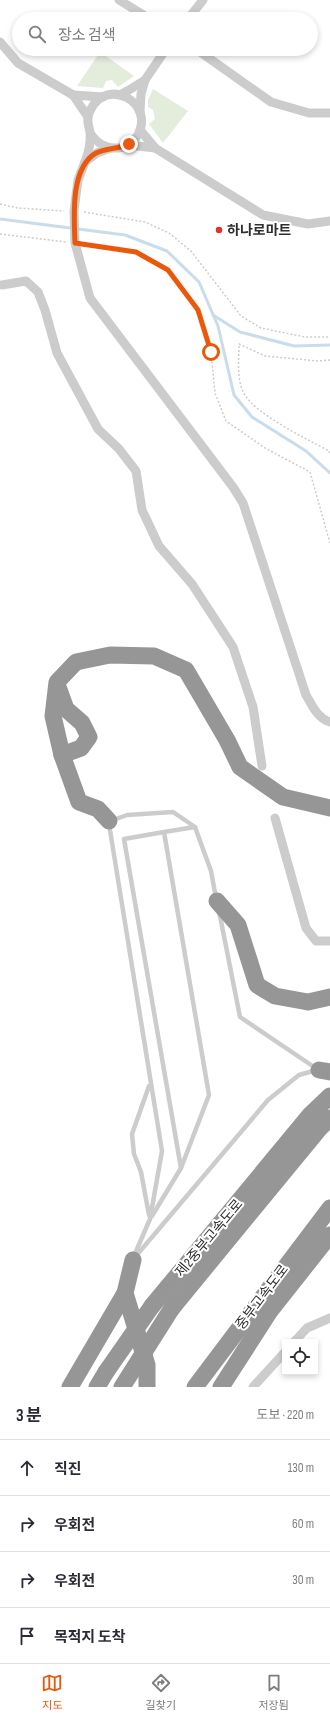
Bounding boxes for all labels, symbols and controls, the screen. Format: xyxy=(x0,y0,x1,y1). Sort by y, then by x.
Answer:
search box xyxy=(12,12,318,56)
icon: search xyxy=(26,23,48,45)
text: 장소 검색 xyxy=(58,26,116,45)
route end xyxy=(120,135,138,153)
place label: 하나로마트 xyxy=(227,222,292,239)
marker: 하나로마트 xyxy=(214,225,224,235)
route start xyxy=(202,343,220,361)
street label: 제2중부고속도로 xyxy=(172,1196,246,1280)
street label: 중부고속도로 xyxy=(232,1261,292,1333)
map controls xyxy=(282,1339,318,1375)
button: locate xyxy=(282,1339,318,1375)
text: 3 분 xyxy=(16,1406,42,1426)
text: 도보 · 220 m xyxy=(256,1407,314,1423)
icon: ahead xyxy=(16,1457,38,1479)
text: 직진 xyxy=(54,1460,82,1479)
text: 130 m xyxy=(288,1460,314,1476)
icon: right xyxy=(16,1513,38,1535)
text: 우회전 xyxy=(54,1516,95,1535)
text: 60 m xyxy=(292,1516,314,1532)
icon: right xyxy=(16,1569,38,1591)
text: 우회전 xyxy=(54,1572,95,1591)
text: 30 m xyxy=(292,1572,314,1588)
icon: arrive xyxy=(16,1625,38,1647)
text: 목적지 도착 xyxy=(54,1628,125,1647)
tab: 지도 xyxy=(41,1672,63,1712)
tab: 길찾기 xyxy=(146,1672,176,1712)
tab: 저장됨 xyxy=(258,1672,289,1712)

